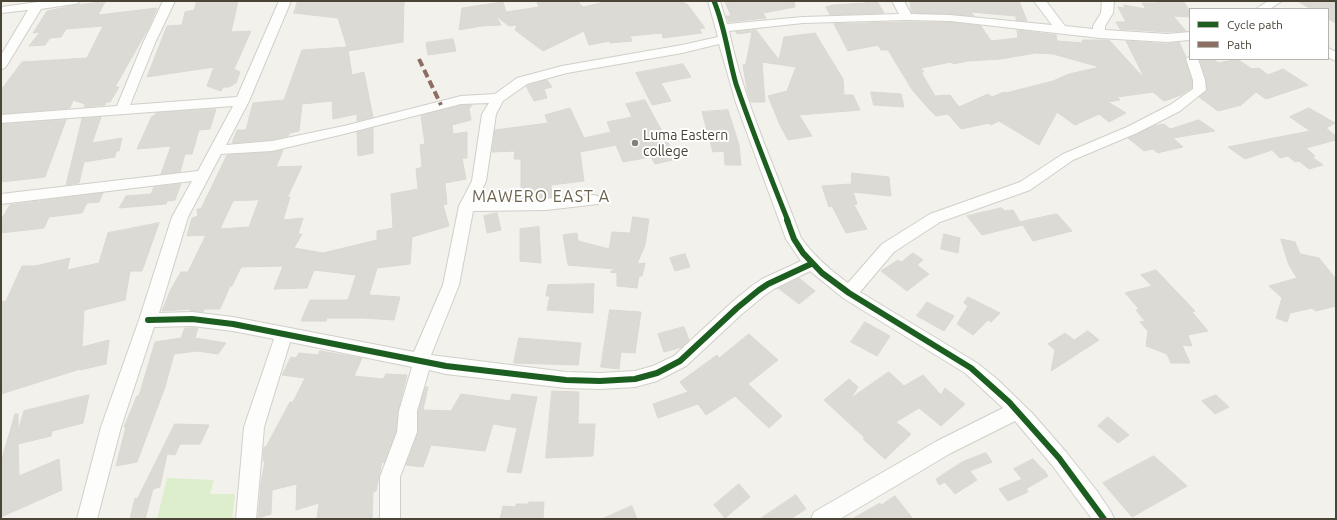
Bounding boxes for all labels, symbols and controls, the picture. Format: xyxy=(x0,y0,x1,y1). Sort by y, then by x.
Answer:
legend xyxy=(1189,8,1329,60)
text: Cycle path xyxy=(1227,18,1283,31)
text: Path xyxy=(1227,38,1252,51)
place label: Luma Eastern college xyxy=(643,127,728,160)
marker: Luma Eastern college xyxy=(630,138,640,148)
district label: MAWERO EAST A xyxy=(472,187,610,207)

